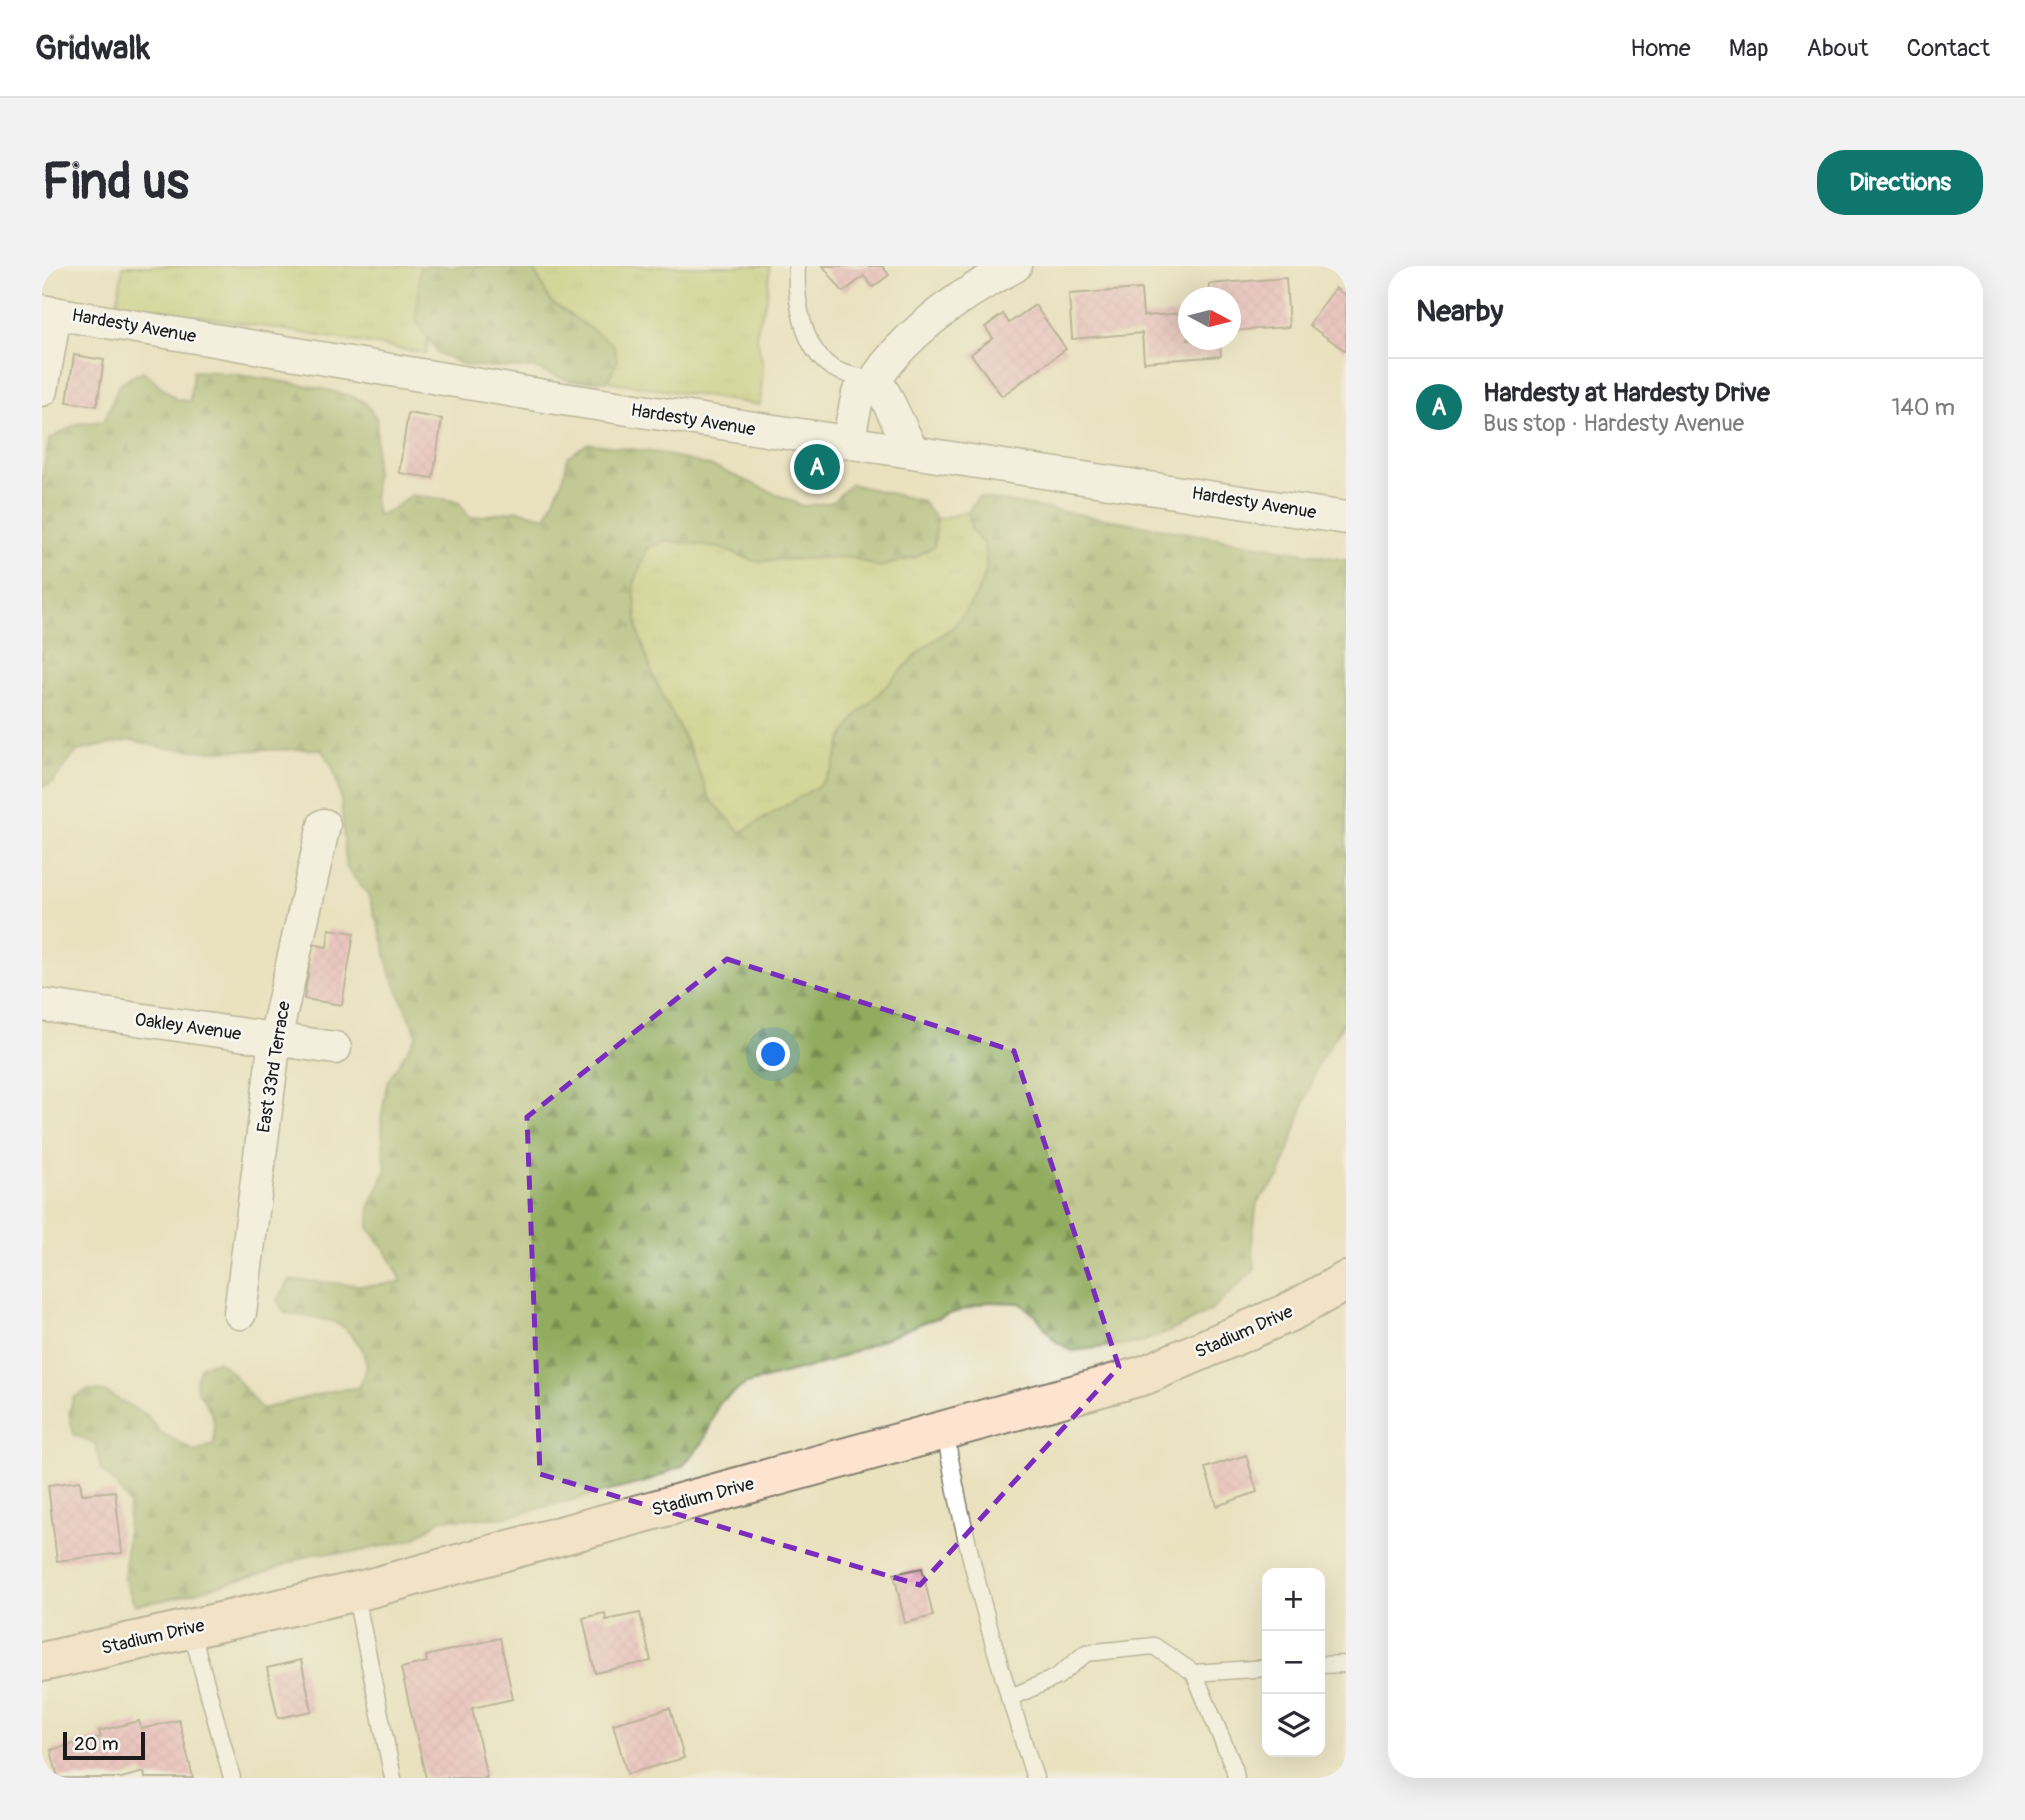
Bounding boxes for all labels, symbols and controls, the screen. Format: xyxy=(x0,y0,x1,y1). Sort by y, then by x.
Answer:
text: Gridwalk xyxy=(35,28,150,69)
text: Home xyxy=(1630,34,1691,63)
text: Map xyxy=(1729,34,1769,63)
text: About xyxy=(1807,34,1869,63)
text: Contact xyxy=(1907,34,1990,63)
button: Directions xyxy=(1817,150,1983,215)
text: Find us xyxy=(42,152,189,213)
north arrow xyxy=(1178,287,1241,350)
text: Nearby xyxy=(1416,293,1503,330)
street label: Hardesty Avenue xyxy=(70,304,198,348)
text: Hardesty at Hardesty Drive xyxy=(1483,377,1770,409)
text: A xyxy=(1432,393,1446,422)
text: 140 m xyxy=(1892,393,1955,422)
street label: Hardesty Avenue xyxy=(629,399,757,441)
text: Bus stop · Hardesty Avenue xyxy=(1483,409,1744,438)
pin: A xyxy=(794,441,840,493)
street label: Hardesty Avenue xyxy=(1190,482,1318,524)
street label: East 33rd Terrace xyxy=(252,999,296,1134)
street label: Oakley Avenue xyxy=(133,1008,243,1046)
your location xyxy=(756,1037,790,1071)
street label: Stadium Drive xyxy=(1191,1300,1297,1364)
street label: Stadium Drive xyxy=(649,1472,757,1522)
map controls xyxy=(1262,1568,1325,1757)
button: + xyxy=(1262,1568,1325,1631)
street label: Stadium Drive xyxy=(99,1614,207,1660)
button: − xyxy=(1262,1631,1325,1694)
button: layers xyxy=(1262,1694,1325,1757)
scale bar xyxy=(63,1729,145,1761)
text: 20 m xyxy=(74,1732,119,1756)

